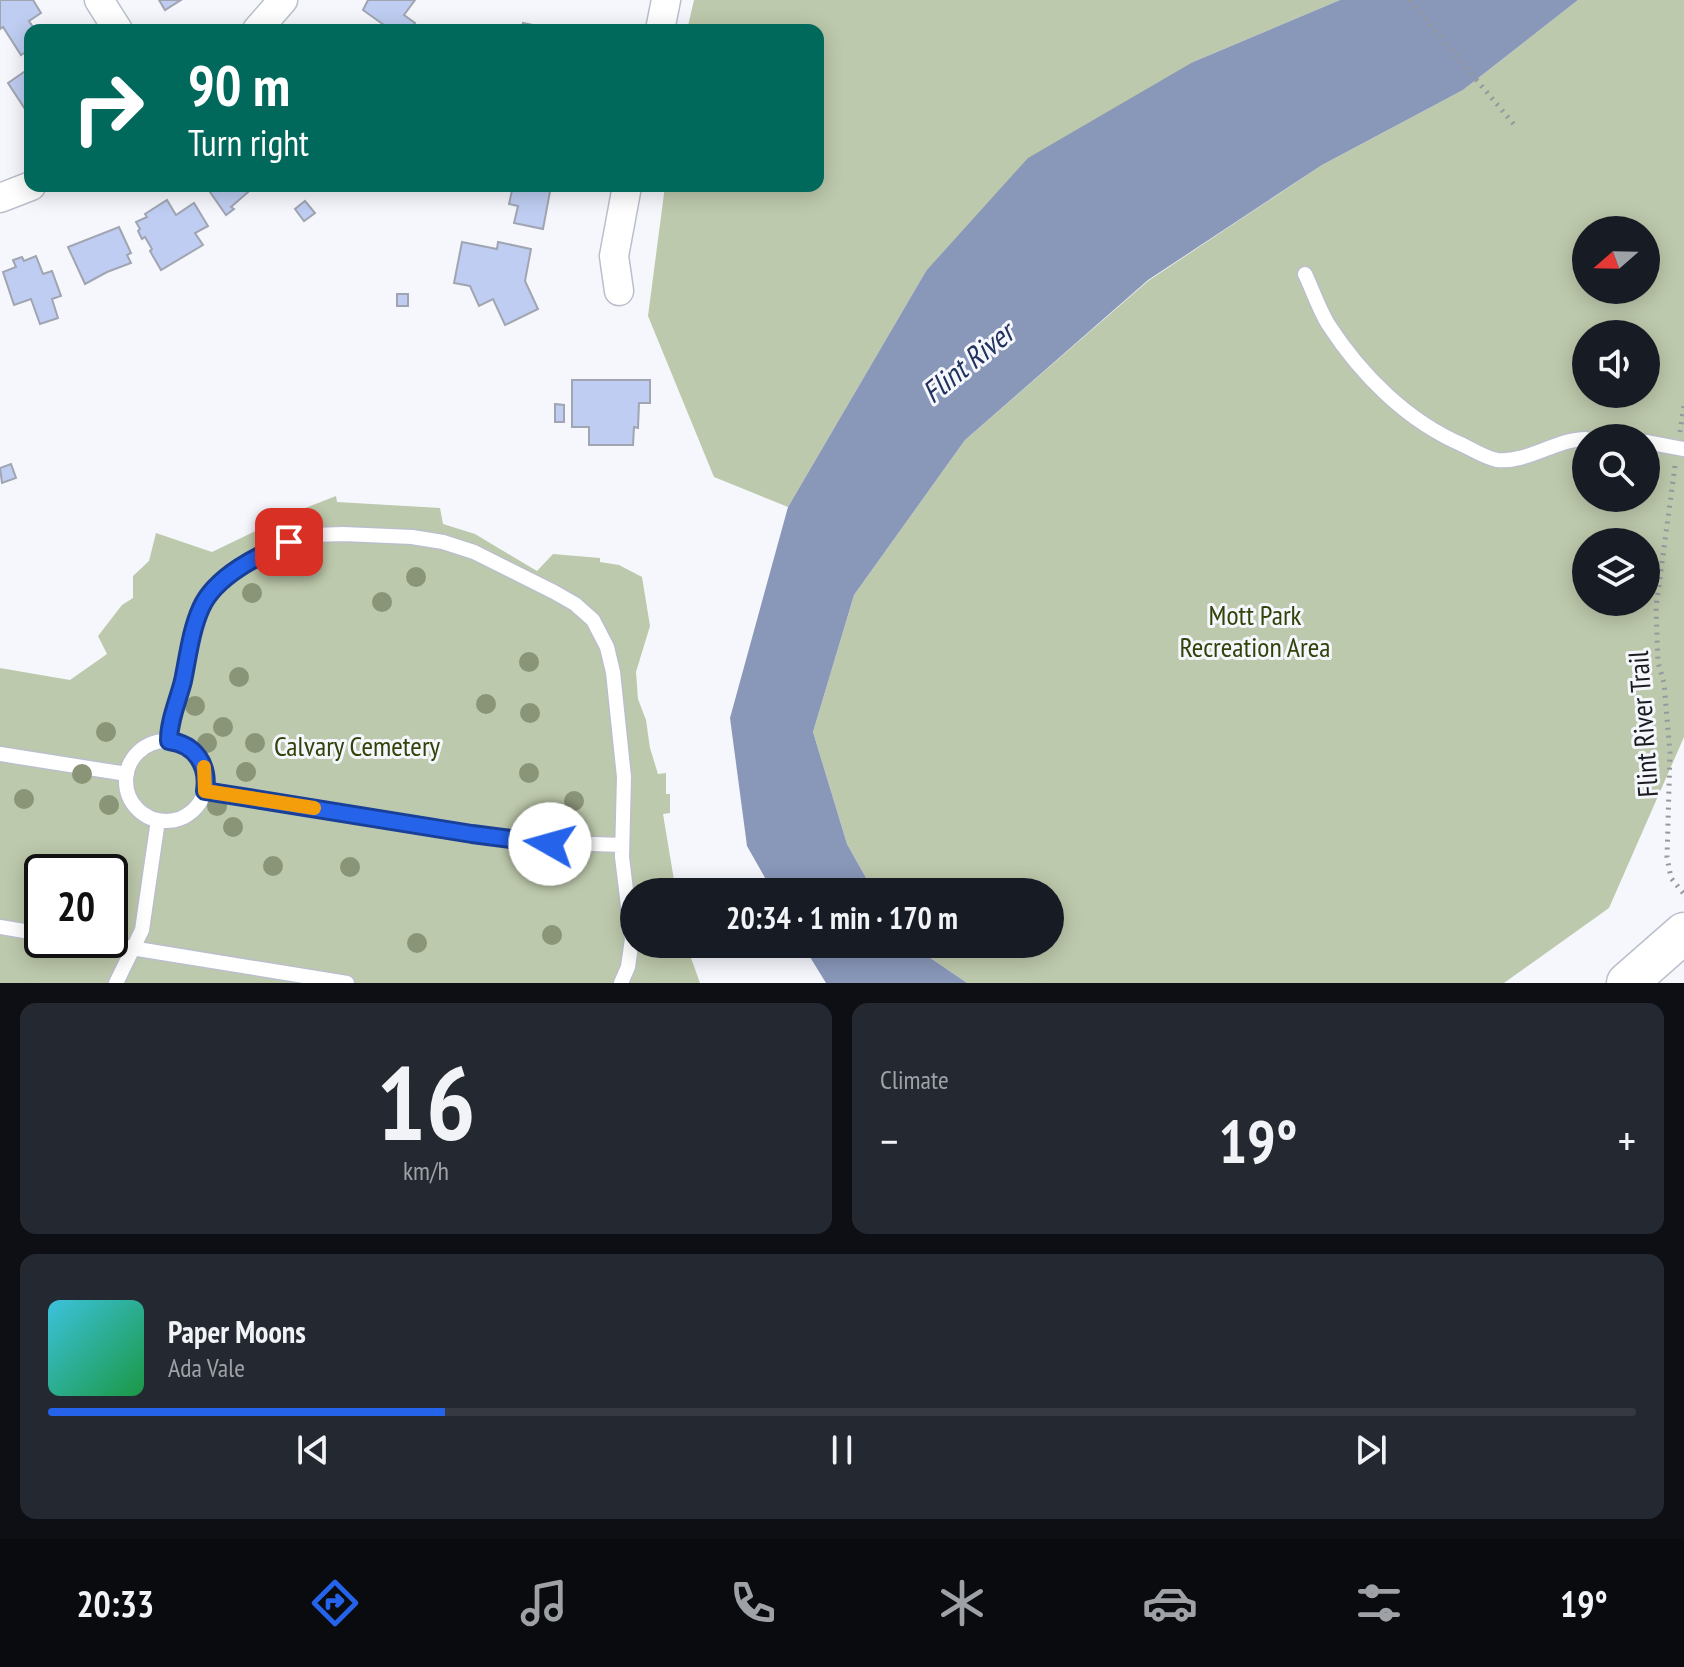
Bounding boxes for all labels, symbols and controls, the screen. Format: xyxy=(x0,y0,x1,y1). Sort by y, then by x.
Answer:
text: 90 m xyxy=(188,49,290,121)
icon: right xyxy=(56,56,160,160)
text: Turn right xyxy=(188,119,309,166)
north arrow xyxy=(1572,216,1660,304)
map controls xyxy=(1572,216,1660,616)
water label: Flint River xyxy=(913,311,1024,411)
button: sound xyxy=(1572,320,1660,408)
button: search xyxy=(1572,424,1660,512)
pin xyxy=(255,508,323,576)
icon: arrive xyxy=(267,520,311,564)
button: layers xyxy=(1572,528,1660,616)
park label: Mott Park Recreation Area xyxy=(1179,596,1331,665)
street label: Flint River Trail xyxy=(1619,649,1666,798)
park label: Calvary Cemetery xyxy=(274,727,441,764)
position arrow xyxy=(508,802,592,886)
speed limit sign: 20 xyxy=(24,854,128,958)
text: 20:34 · 1 min · 170 m xyxy=(726,898,958,937)
text: 16 xyxy=(376,1034,476,1169)
text: Climate xyxy=(880,1063,949,1096)
text: 19° xyxy=(1218,1102,1298,1180)
text: − xyxy=(880,1112,898,1169)
text: + xyxy=(1618,1112,1636,1169)
text: km/h xyxy=(403,1154,449,1187)
text: Paper Moons xyxy=(168,1312,306,1351)
text: Ada Vale xyxy=(168,1351,245,1384)
icon: previous xyxy=(291,1428,335,1472)
icon: pause xyxy=(820,1428,864,1472)
icon: next xyxy=(1349,1428,1393,1472)
icon: directions xyxy=(307,1575,363,1631)
icon: music xyxy=(516,1575,572,1631)
icon: phone xyxy=(725,1575,781,1631)
icon: climate xyxy=(934,1575,990,1631)
icon: car xyxy=(1142,1575,1198,1631)
icon: filters xyxy=(1351,1575,1407,1631)
text: 20:33 xyxy=(76,1580,154,1627)
text: 19° xyxy=(1560,1580,1608,1627)

